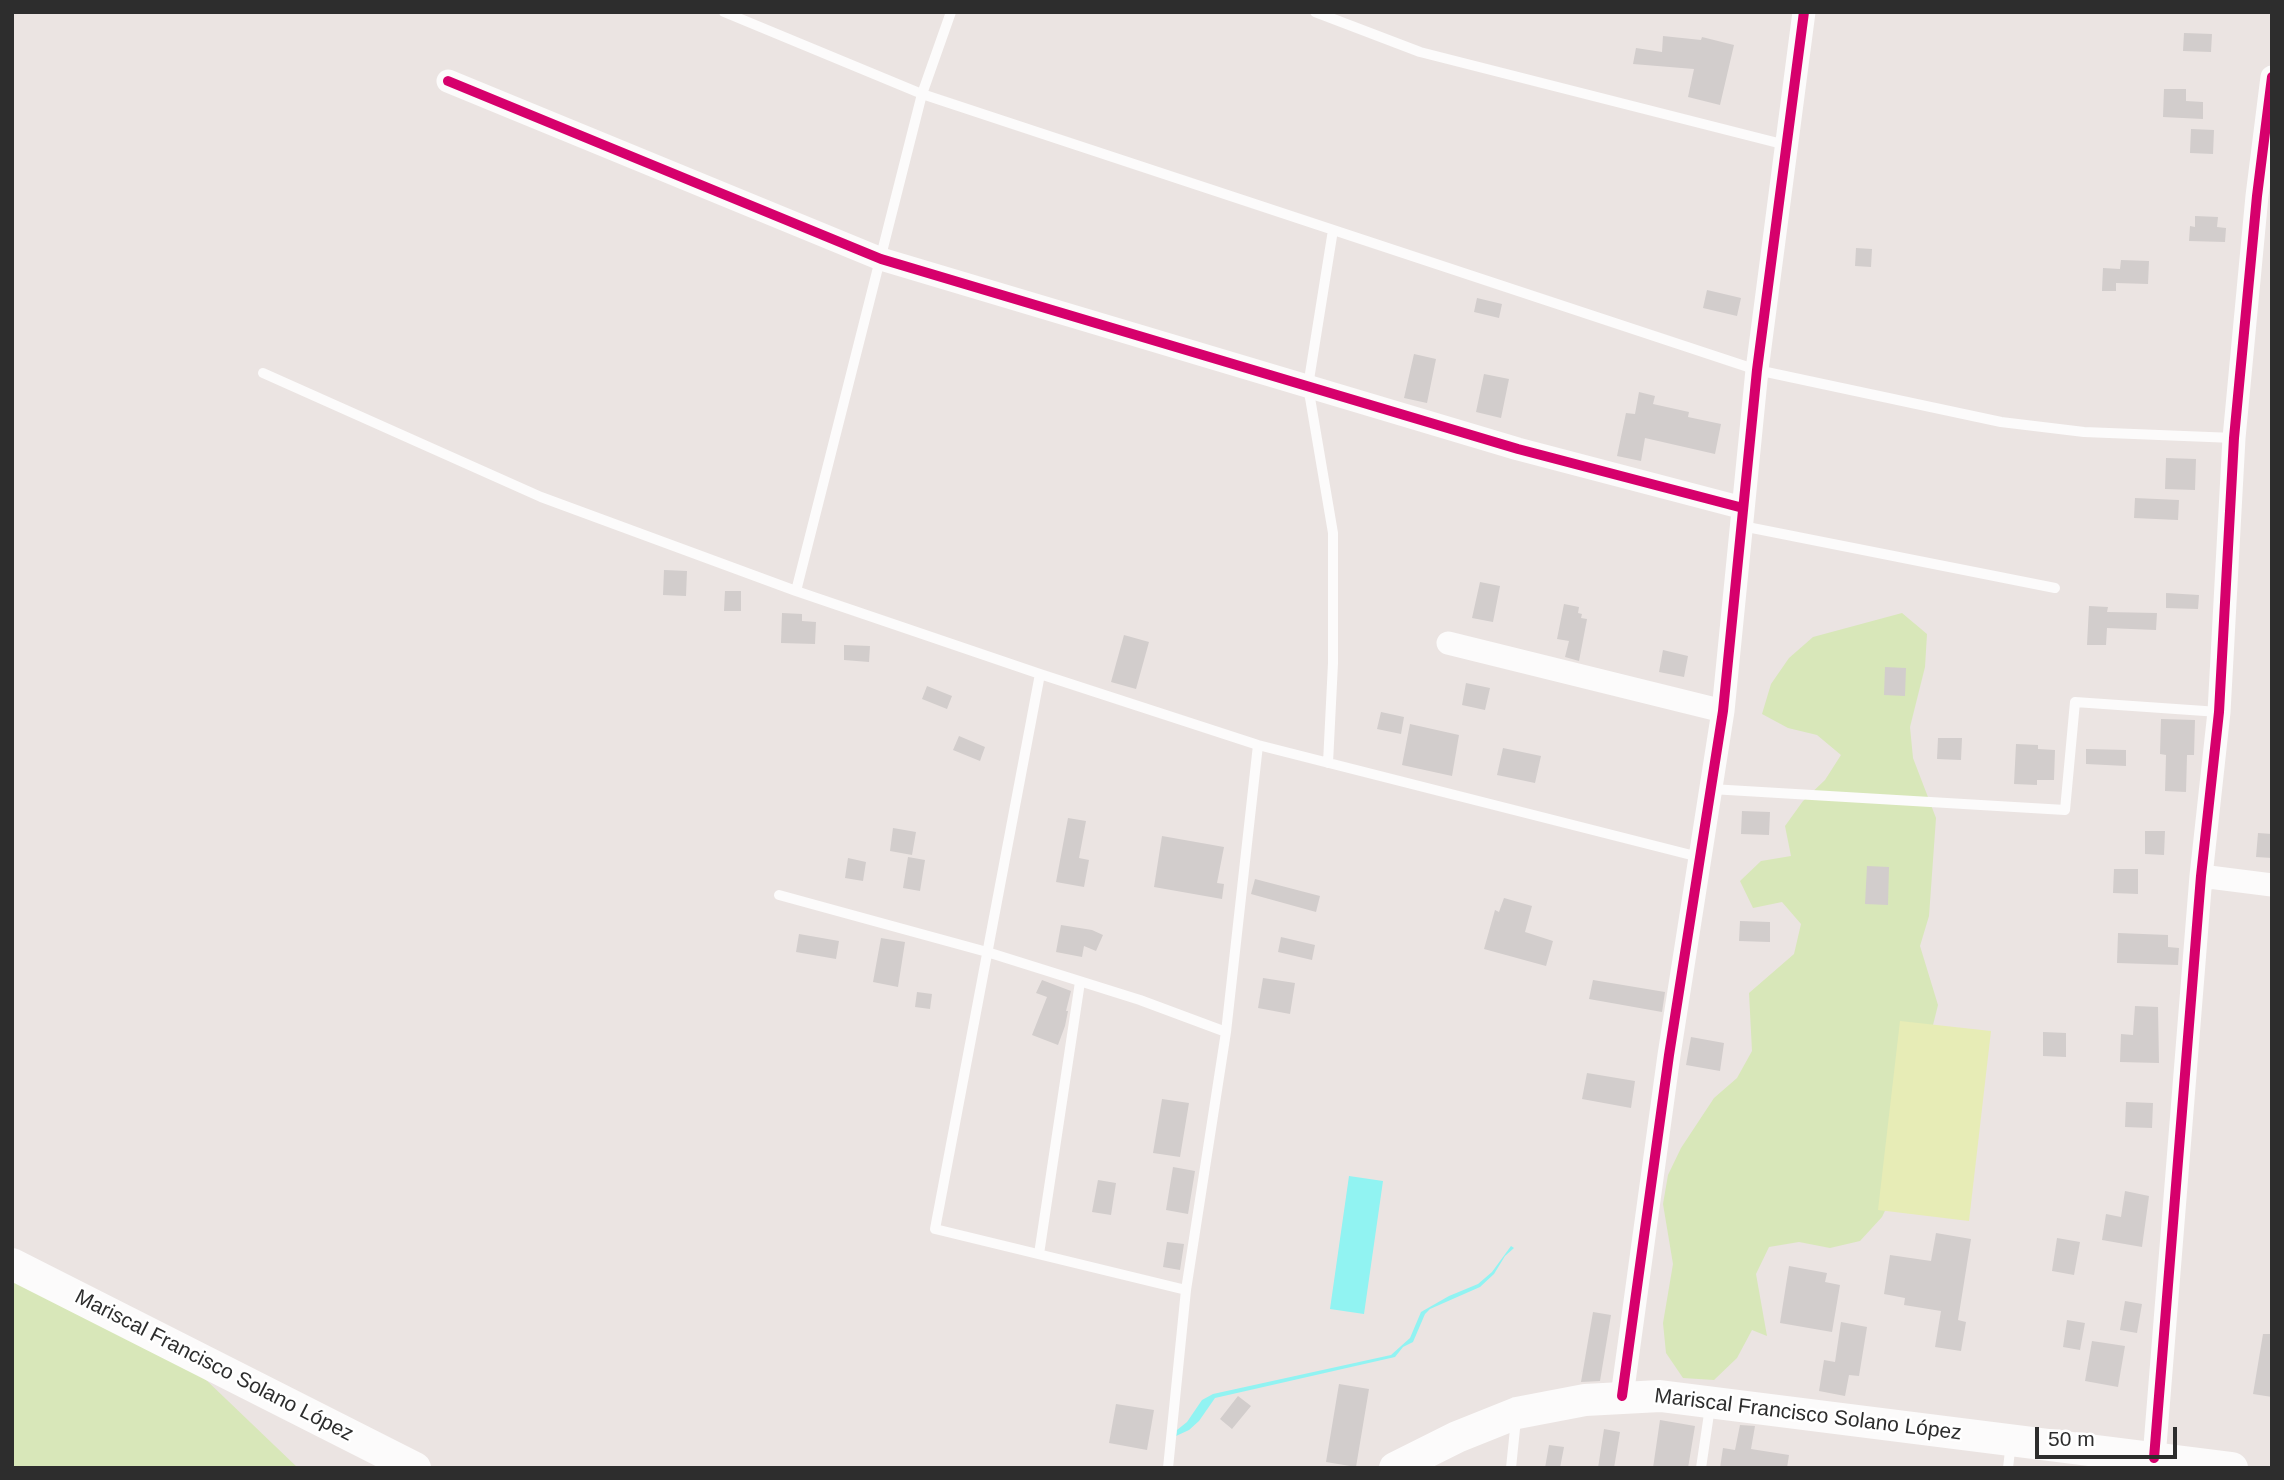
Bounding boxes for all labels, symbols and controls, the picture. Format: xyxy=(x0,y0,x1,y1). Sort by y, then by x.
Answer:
street label: Mariscal Francisco Solano López xyxy=(70,1285,358,1447)
street label: Mariscal Francisco Solano López xyxy=(1653,1384,1963,1446)
scale bar xyxy=(2039,1414,2181,1458)
text: 50 m xyxy=(2048,1427,2095,1450)

